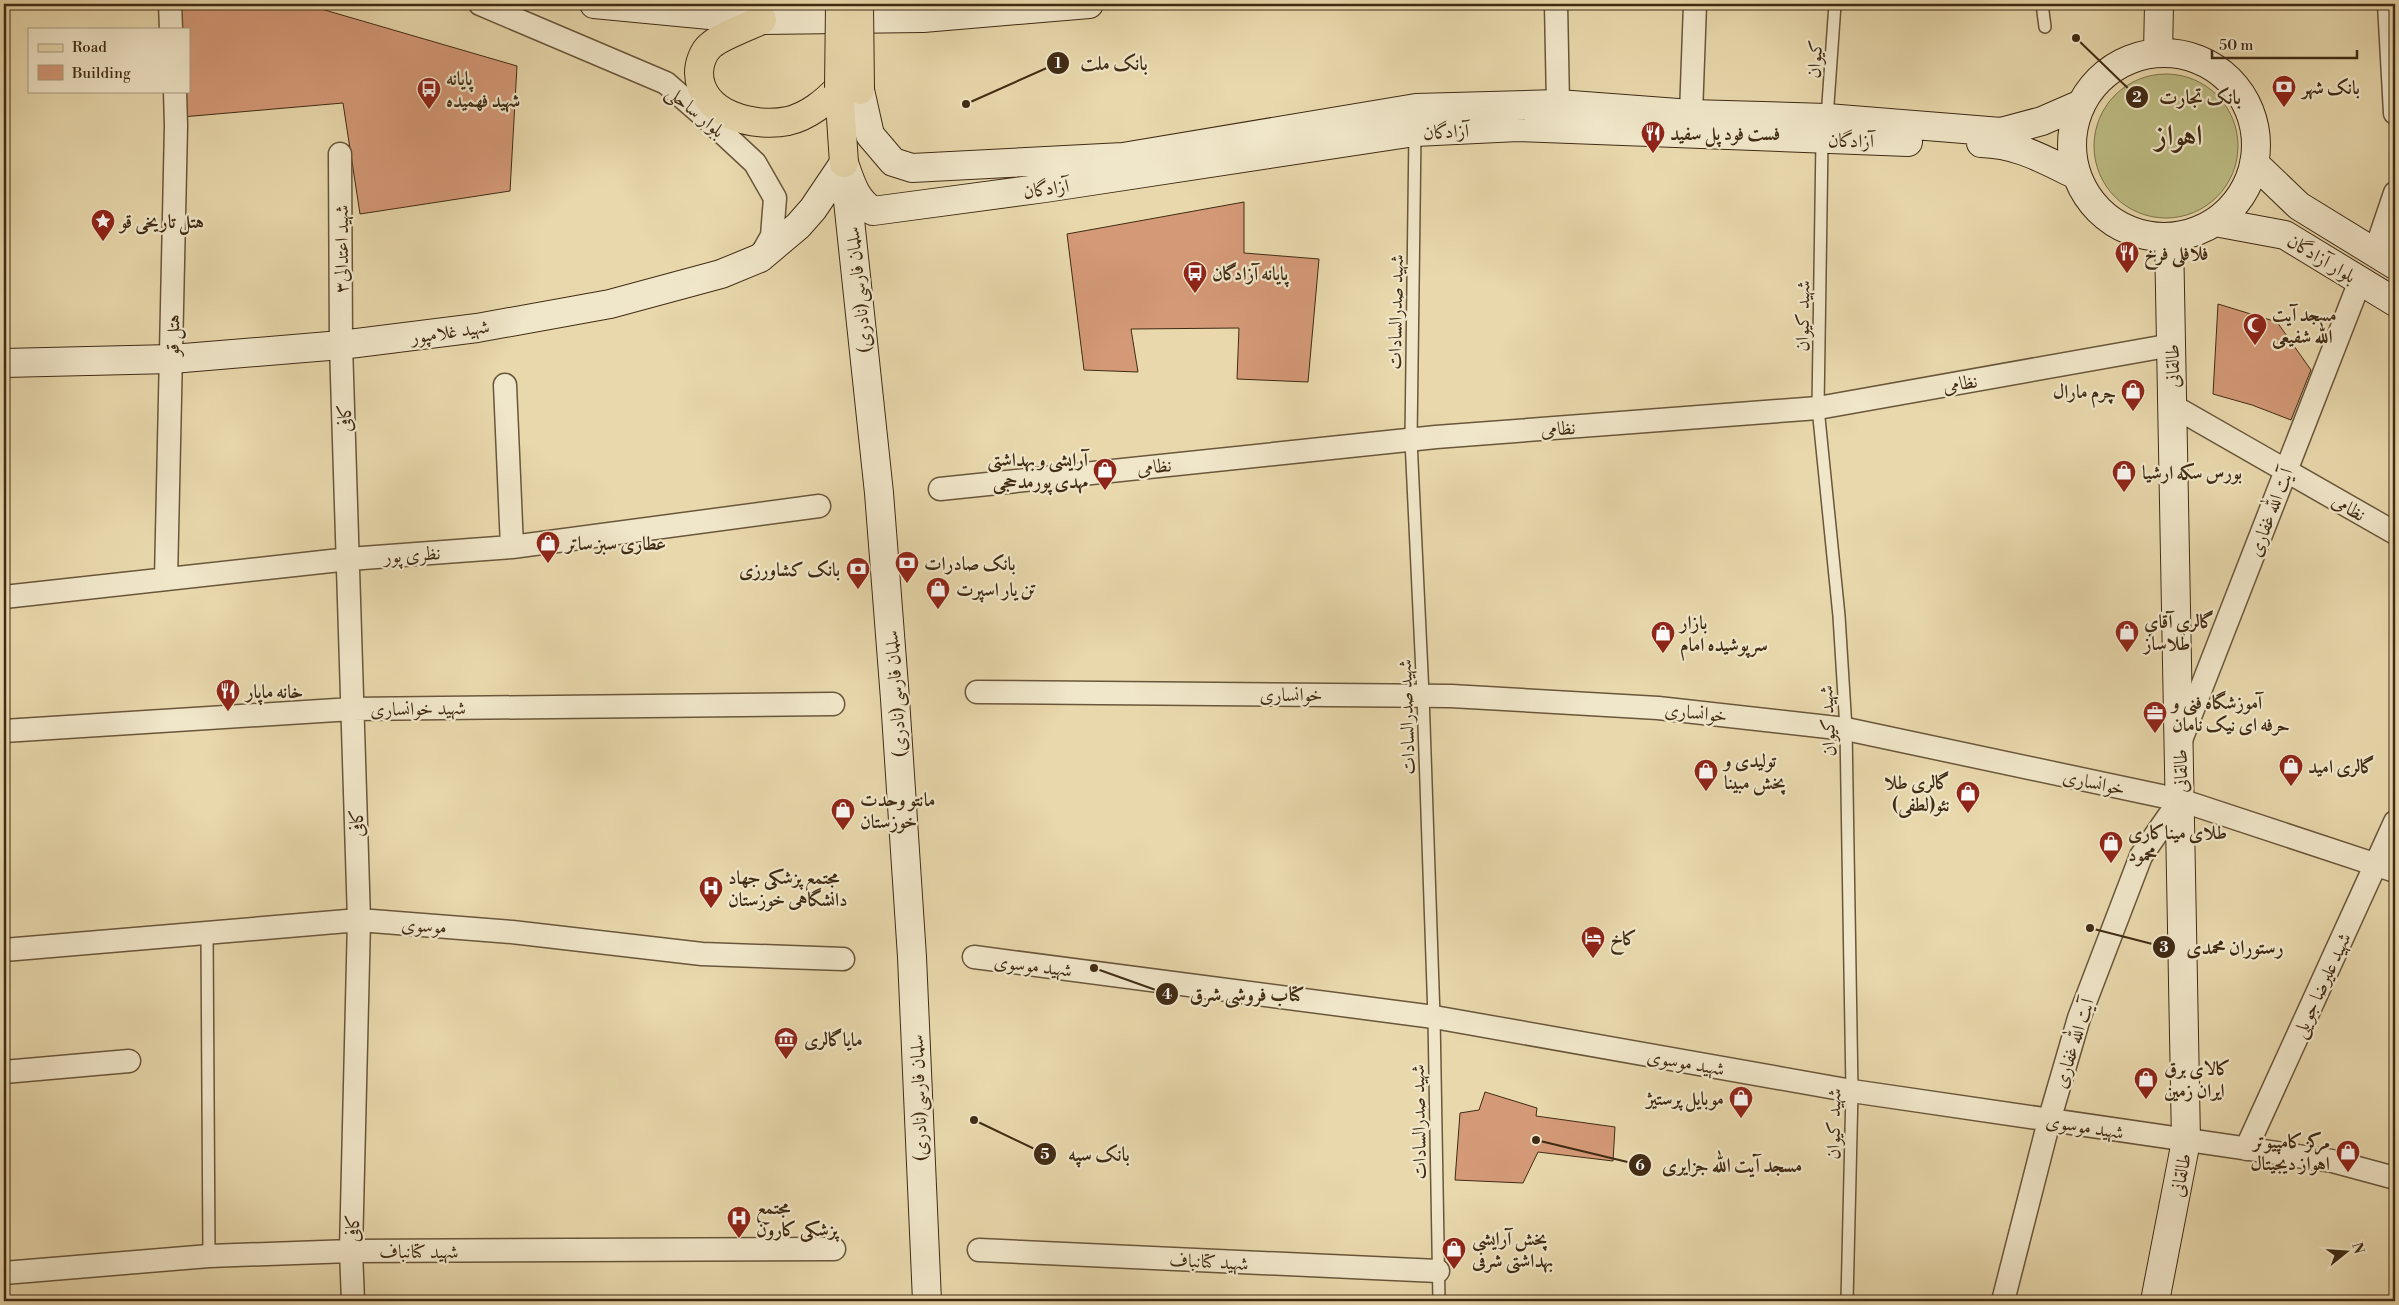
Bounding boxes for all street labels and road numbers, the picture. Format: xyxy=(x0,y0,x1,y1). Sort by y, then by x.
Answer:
street label: کیوان xyxy=(1802,39,1828,79)
street label: بلوار ساحلی xyxy=(660,80,730,145)
street label: آزادگان xyxy=(1422,119,1472,145)
street label: آزادگان xyxy=(1828,129,1876,153)
street label: آزادگان xyxy=(1022,174,1073,204)
street label: شهید اعتدالی۳ xyxy=(330,205,354,293)
street label: سلمان فارسی(نادری) xyxy=(840,225,879,354)
street label: بلوار آزادگان xyxy=(2283,229,2360,289)
street label: شهید صدرالسادات xyxy=(1383,254,1409,370)
street label: شهید کیوان xyxy=(1790,280,1816,352)
street label: هتل قو xyxy=(161,314,186,358)
street label: شهید غلامپور xyxy=(407,315,491,350)
street label: طالقانی xyxy=(2161,344,2185,388)
street label: نظامی xyxy=(1941,369,1979,399)
street label: کافی xyxy=(333,403,357,433)
street label: نظامی xyxy=(1540,416,1576,442)
street label: نظامی xyxy=(1136,453,1173,481)
street label: آیت الله غفاری xyxy=(2240,462,2299,560)
street label: نظامی xyxy=(2327,489,2370,527)
street label: نظری پور xyxy=(381,541,441,570)
street label: سلمان فارسی(نادری) xyxy=(880,630,913,758)
street label: شهید صدرالسادات xyxy=(1393,659,1421,775)
street label: خوانساری xyxy=(1259,683,1323,707)
street label: شهید کیوان xyxy=(1814,685,1842,757)
street label: شهید خوانساری xyxy=(370,696,466,722)
street label: خوانساری xyxy=(1663,698,1729,728)
street label: طالقانی xyxy=(2169,749,2193,793)
street label: خوانساری xyxy=(2060,765,2127,801)
street label: کافی xyxy=(345,808,369,838)
street label: موسوی xyxy=(400,912,448,940)
street label: شهید علیرضا جویلی xyxy=(2287,929,2359,1043)
street label: شهید موسوی xyxy=(992,949,1073,983)
street label: آیت الله غفاری xyxy=(2045,993,2100,1091)
street label: سلمان فارسی(نادری) xyxy=(905,1034,934,1162)
street label: شهید موسوی xyxy=(1645,1044,1727,1082)
street label: شهید صدرالسادات xyxy=(1406,1064,1432,1180)
street label: شهید کیوان xyxy=(1821,1088,1847,1160)
street label: شهید موسوی xyxy=(2044,1109,2126,1145)
street label: طالقانی xyxy=(2165,1151,2197,1199)
street label: کافی xyxy=(341,1214,365,1242)
street label: شهید کتانباف xyxy=(379,1240,459,1264)
street label: شهید کتانباف xyxy=(1169,1248,1249,1276)

